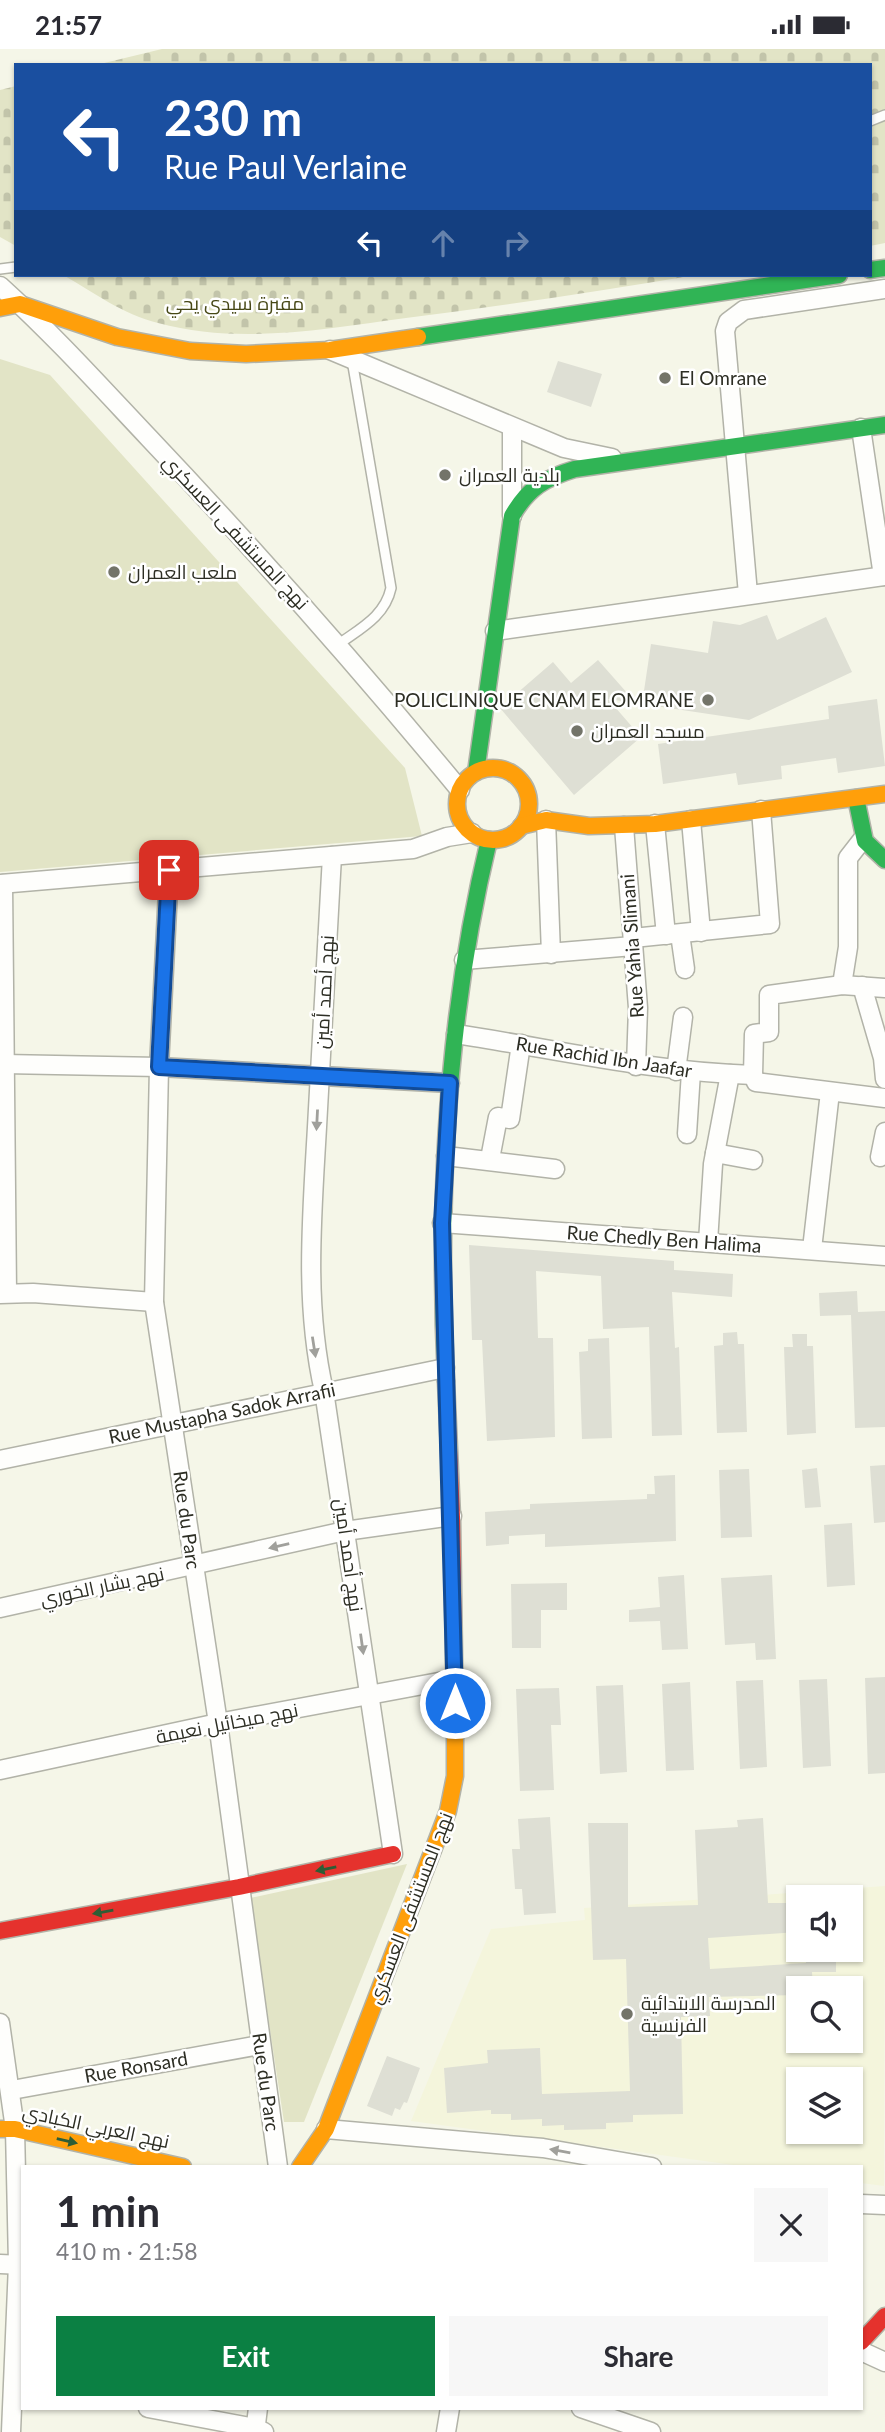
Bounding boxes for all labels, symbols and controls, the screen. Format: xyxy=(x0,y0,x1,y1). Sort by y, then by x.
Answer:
text: 21:57 xyxy=(35,9,102,41)
text: 230 m xyxy=(164,88,302,146)
icon: left xyxy=(49,91,140,182)
text: Rue Paul Verlaine xyxy=(164,147,407,186)
icon: left xyxy=(351,224,389,262)
icon: ahead xyxy=(424,224,462,262)
icon: right xyxy=(497,224,535,262)
park label: مقبرة سيدي يحي xyxy=(166,291,304,318)
place label: El Omrane xyxy=(679,366,767,389)
marker: El Omrane xyxy=(657,370,673,386)
street label: نهج المستشفى العسكري xyxy=(156,449,314,617)
place label: بلدية العمران xyxy=(459,463,560,487)
marker: بلدية العمران xyxy=(437,467,453,483)
place label: ملعب العمران xyxy=(128,560,237,584)
marker: ملعب العمران xyxy=(106,564,122,580)
place label: POLICLINIQUE CNAM ELOMRANE xyxy=(394,688,694,711)
marker: POLICLINIQUE CNAM ELOMRANE xyxy=(700,692,716,708)
place label: مسجد العمران xyxy=(591,719,705,743)
marker: مسجد العمران xyxy=(569,723,585,739)
pin xyxy=(139,840,199,900)
icon: arrive xyxy=(150,851,188,889)
street label: Rue Yahia Slimani xyxy=(615,873,648,1019)
street label: نهج أحمد أمين xyxy=(309,934,341,1050)
street label: Rue Rachid Ibn Jaafar xyxy=(514,1031,694,1082)
one-way arrow xyxy=(311,1109,322,1131)
street label: Rue Chedly Ben Halima xyxy=(566,1220,762,1257)
one-way arrow xyxy=(309,1336,320,1358)
street label: Rue Mustapha Sadok Arrafii xyxy=(106,1377,337,1448)
street label: Rue du Parc xyxy=(169,1469,206,1571)
street label: نهج أحمد أمين xyxy=(327,1497,369,1613)
one-way arrow xyxy=(268,1541,290,1552)
street label: نهج بشار الخوري xyxy=(38,1561,167,1614)
one-way arrow xyxy=(357,1633,368,1655)
position arrow xyxy=(418,1666,492,1740)
street label: نهج ميخائيل نعيمة xyxy=(154,1697,301,1751)
street label: نهج المستشفى العسكري xyxy=(362,1809,460,2008)
one-way arrow xyxy=(315,1863,337,1874)
map controls xyxy=(786,1885,863,2144)
button: sound xyxy=(786,1885,863,1962)
one-way arrow xyxy=(92,1907,114,1918)
button: search xyxy=(786,1976,863,2053)
place label: المدرسة الابتدائية الفرنسية xyxy=(641,1991,776,2037)
marker: المدرسة الابتدائية الفرنسية xyxy=(619,2006,635,2022)
street label: Rue du Parc xyxy=(248,2031,285,2133)
street label: Rue Ronsard xyxy=(82,2046,189,2087)
button: layers xyxy=(786,2067,863,2144)
street label: نهج العربي الكبادي xyxy=(20,2099,172,2156)
one-way arrow xyxy=(56,2135,78,2146)
one-way arrow xyxy=(549,2145,571,2156)
text: 1 min xyxy=(56,2186,160,2236)
button: close xyxy=(754,2188,828,2262)
text: 410 m · 21:58 xyxy=(56,2237,198,2265)
button: Exit xyxy=(56,2316,435,2396)
button: Share xyxy=(449,2316,828,2396)

